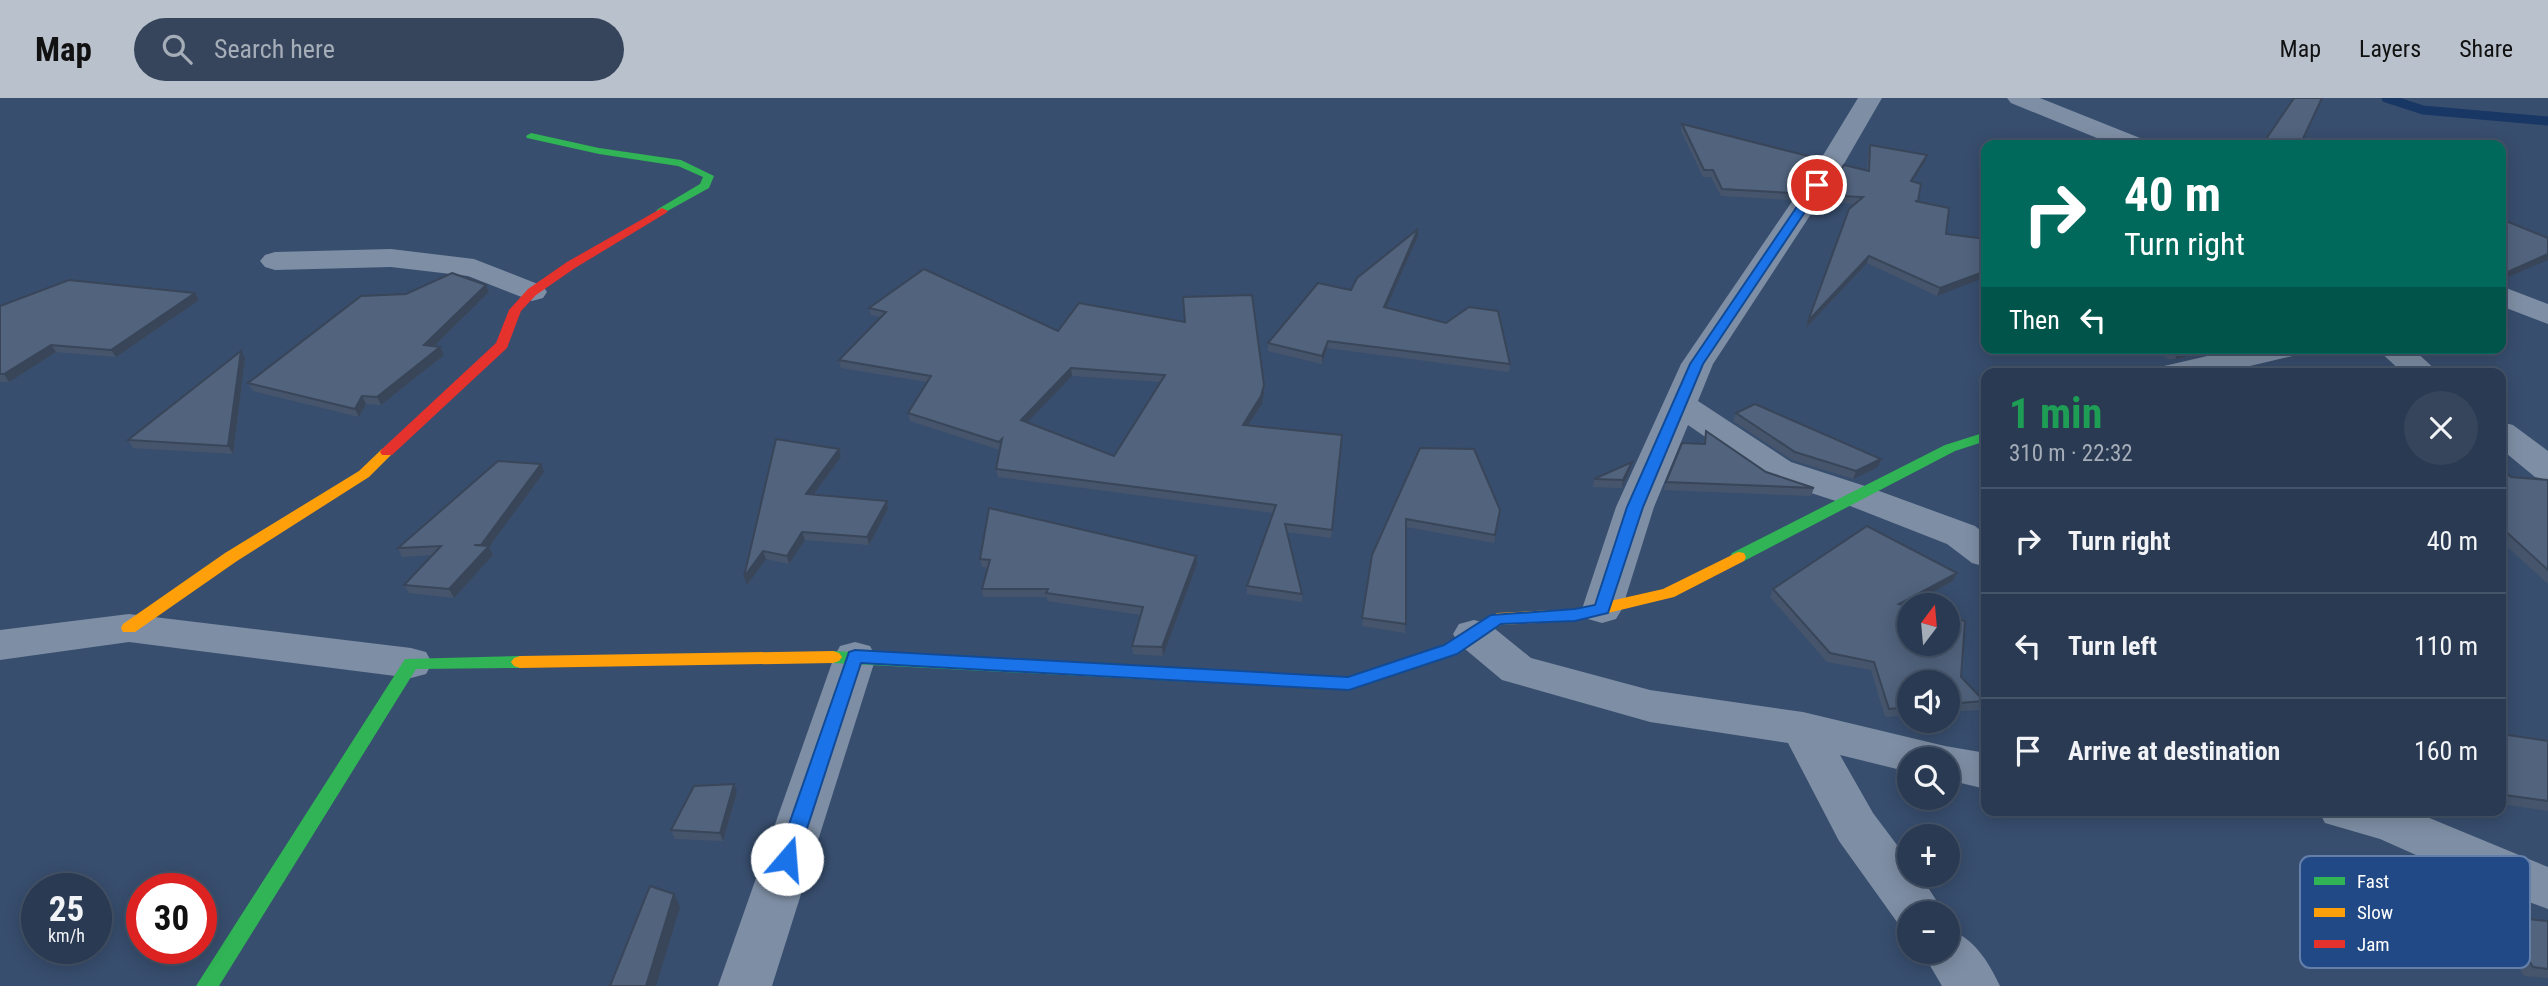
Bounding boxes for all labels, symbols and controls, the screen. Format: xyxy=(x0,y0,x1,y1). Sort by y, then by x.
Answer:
search box xyxy=(134,18,624,81)
text: Map xyxy=(35,30,92,69)
icon: search xyxy=(158,30,196,68)
text: Search here xyxy=(214,34,335,64)
text: Map xyxy=(2280,35,2321,63)
text: Layers xyxy=(2359,35,2421,63)
text: Share xyxy=(2459,35,2513,63)
pin xyxy=(1787,155,1847,215)
icon: arrive xyxy=(1798,166,1836,204)
text: 40 m xyxy=(2124,166,2221,223)
icon: right xyxy=(2009,168,2100,259)
text: Turn right xyxy=(2124,225,2245,263)
icon: left xyxy=(2074,301,2112,339)
text: Then xyxy=(2009,305,2060,335)
text: 1 min xyxy=(2009,389,2102,438)
button: close xyxy=(2404,391,2478,465)
text: 310 m · 22:32 xyxy=(2009,440,2133,467)
icon: right xyxy=(2009,522,2047,560)
text: Turn right xyxy=(2068,526,2170,556)
text: 40 m xyxy=(2427,526,2478,556)
north arrow xyxy=(1897,593,1960,656)
map controls xyxy=(1897,593,1960,964)
icon: left xyxy=(2009,627,2047,665)
text: Turn left xyxy=(2068,631,2157,661)
text: 110 m xyxy=(2414,631,2478,661)
button: sound xyxy=(1897,670,1960,733)
icon: arrive xyxy=(2009,732,2047,770)
text: Arrive at destination xyxy=(2068,736,2280,766)
text: 160 m xyxy=(2414,736,2478,766)
button: search xyxy=(1897,747,1960,810)
position arrow xyxy=(750,822,824,896)
button: + xyxy=(1897,824,1960,887)
legend xyxy=(2300,856,2530,968)
text: Fast xyxy=(2357,870,2389,893)
speed limit sign: 30 xyxy=(126,873,217,964)
text: 25 xyxy=(49,889,84,930)
button: − xyxy=(1897,901,1960,964)
text: Slow xyxy=(2357,901,2393,924)
text: km/h xyxy=(48,925,85,946)
text: Jam xyxy=(2357,933,2390,956)

